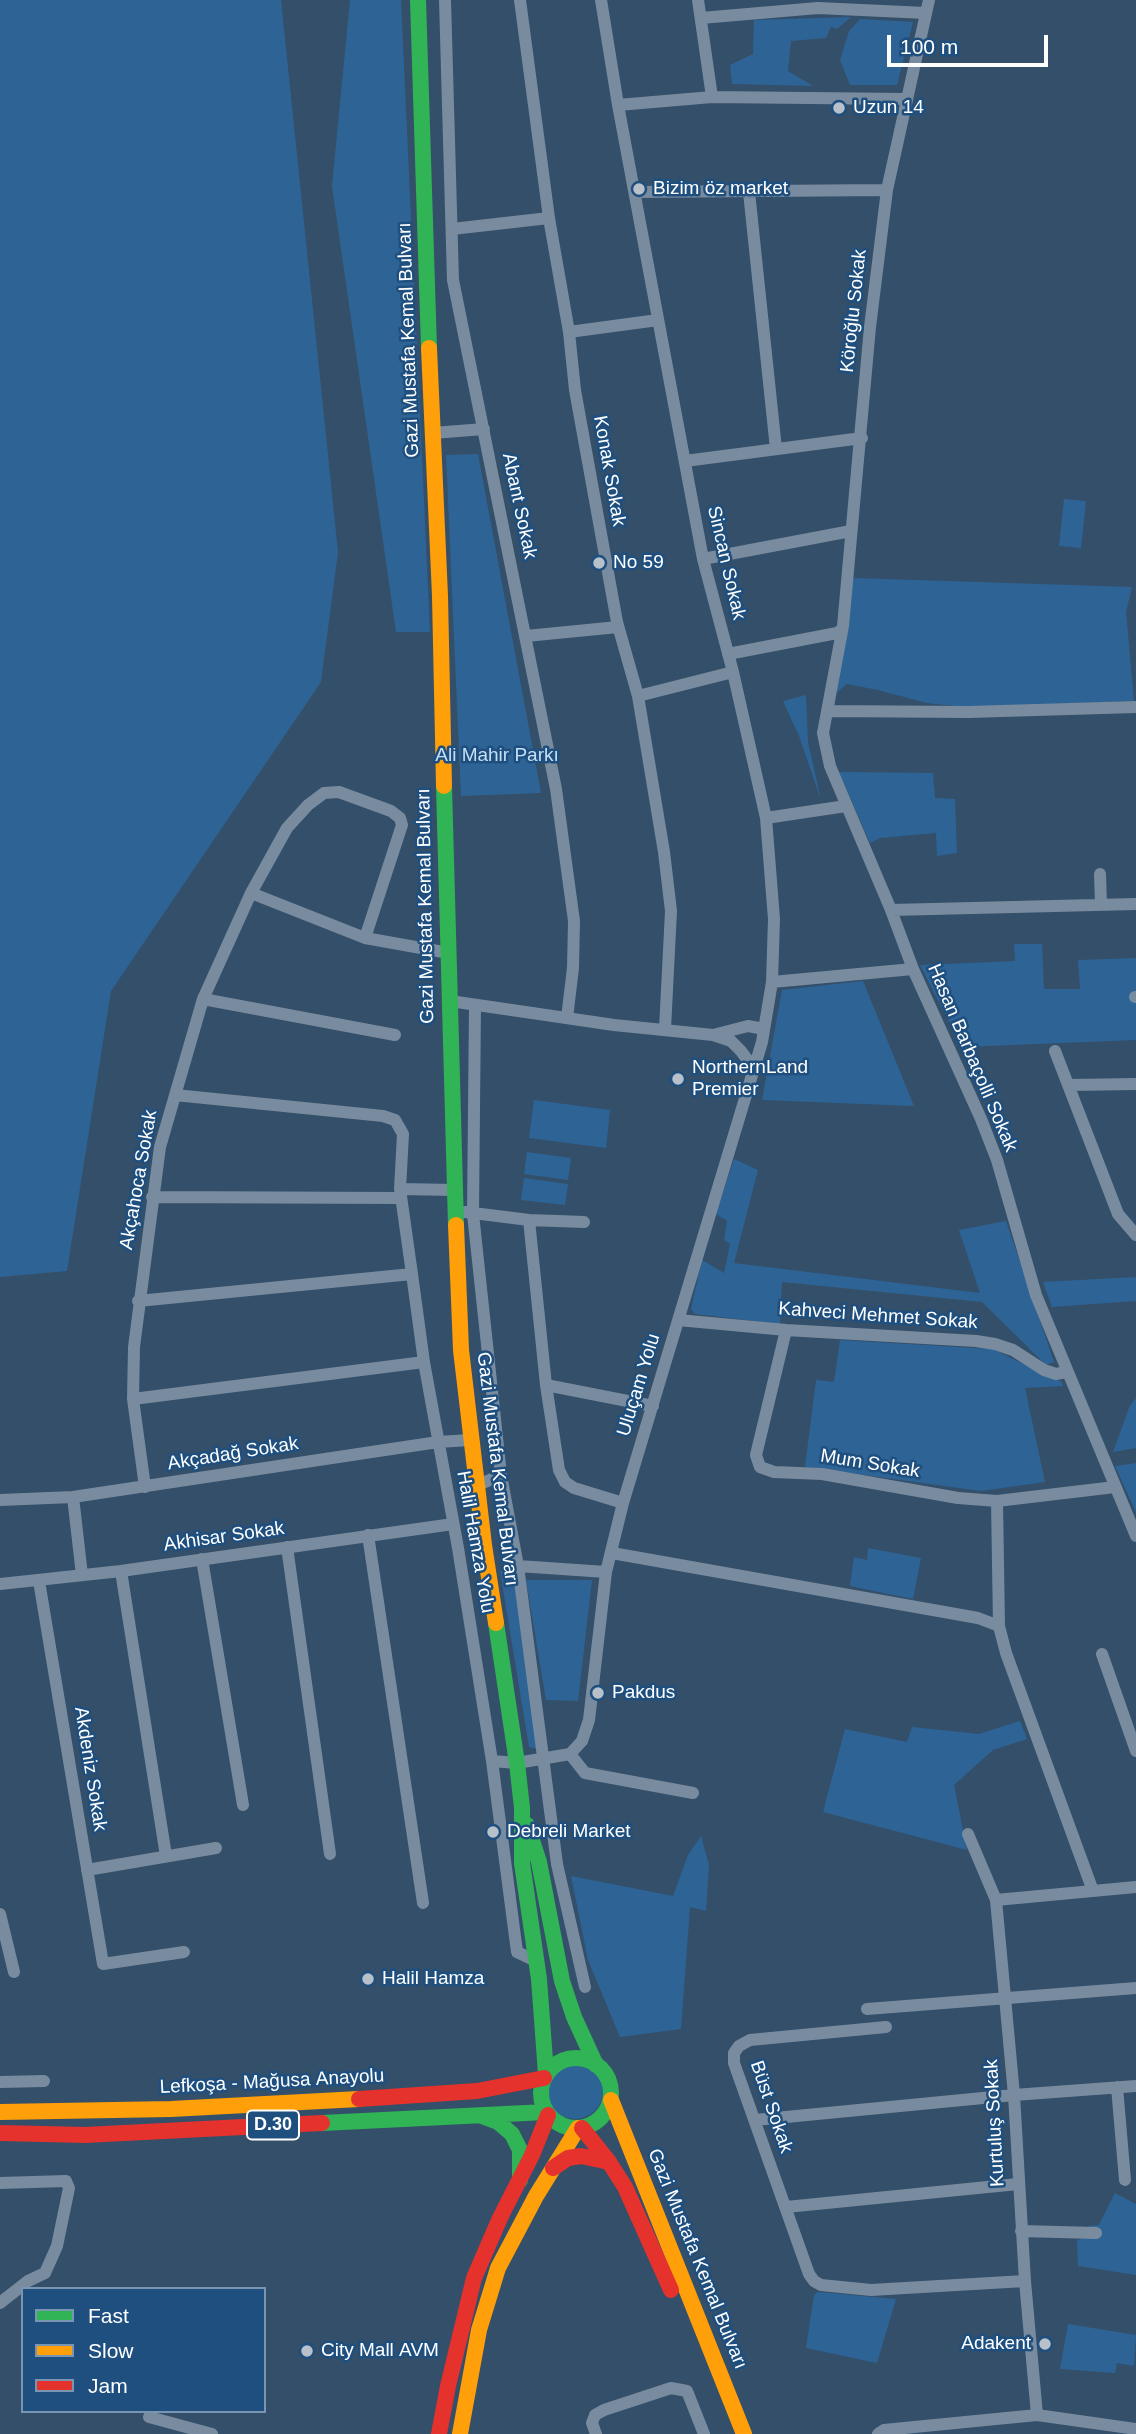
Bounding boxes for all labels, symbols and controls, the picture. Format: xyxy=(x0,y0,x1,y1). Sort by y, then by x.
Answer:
scale bar xyxy=(891,21,1052,65)
text: 100 m xyxy=(900,35,958,58)
place label: Uzun 14 xyxy=(853,97,924,119)
marker: Uzun 14 xyxy=(831,100,847,116)
place label: Bizim öz market xyxy=(653,178,788,200)
marker: Bizim öz market xyxy=(631,181,647,197)
street label: Gazi Mustafa Kemal Bulvarı xyxy=(393,222,425,458)
street label: Köroğlu Sokak xyxy=(836,248,872,374)
street label: Konak Sokak xyxy=(588,414,630,528)
street label: Abant Sokak xyxy=(497,451,541,561)
street label: Sincan Sokak xyxy=(702,504,750,622)
place label: No 59 xyxy=(613,552,664,574)
marker: No 59 xyxy=(591,555,607,571)
park label: Ali Mahir Parkı xyxy=(435,745,559,767)
street label: Gazi Mustafa Kemal Bulvarı xyxy=(413,788,439,1024)
street label: Hasan Barbaçolli Sokak xyxy=(922,961,1022,1155)
place label: NorthernLand Premier xyxy=(692,1057,808,1101)
marker: NorthernLand Premier xyxy=(670,1071,686,1087)
street label: Akçahoca Sokak xyxy=(115,1108,163,1252)
street label: Kahveci Mehmet Sokak xyxy=(778,1298,978,1334)
street label: Uluçam Yolu xyxy=(613,1331,665,1439)
street label: Gazi Mustafa Kemal Bulvarı xyxy=(471,1351,523,1587)
street label: Akçadağ Sokak xyxy=(166,1432,300,1476)
street label: Mum Sokak xyxy=(819,1445,921,1483)
street label: Halil Hamza Yolu xyxy=(451,1469,499,1615)
street label: Akhisar Sokak xyxy=(162,1517,286,1557)
place label: Pakdus xyxy=(612,1682,675,1704)
marker: Pakdus xyxy=(590,1685,606,1701)
street label: Akdeniz Sokak xyxy=(69,1705,111,1833)
place label: Debreli Market xyxy=(507,1821,631,1843)
marker: Debreli Market xyxy=(485,1824,501,1840)
place label: Halil Hamza xyxy=(382,1968,484,1990)
marker: Halil Hamza xyxy=(360,1971,376,1987)
street label: Büst Sokak xyxy=(745,2058,797,2156)
street label: Kurtuluş Sokak xyxy=(980,2059,1010,2187)
street label: Lefkoşa - Mağusa Anayolu xyxy=(159,2065,385,2099)
road number: D.30 xyxy=(247,2110,299,2140)
street label: Gazi Mustafa Kemal Bulvarı xyxy=(642,2146,752,2372)
legend xyxy=(21,2287,266,2413)
text: Fast xyxy=(88,2304,129,2327)
place label: Adakent xyxy=(961,2333,1031,2355)
marker: Adakent xyxy=(1037,2336,1053,2352)
text: Slow xyxy=(88,2339,134,2362)
place label: City Mall AVM xyxy=(321,2340,439,2362)
marker: City Mall AVM xyxy=(299,2343,315,2359)
text: Jam xyxy=(88,2374,128,2397)

